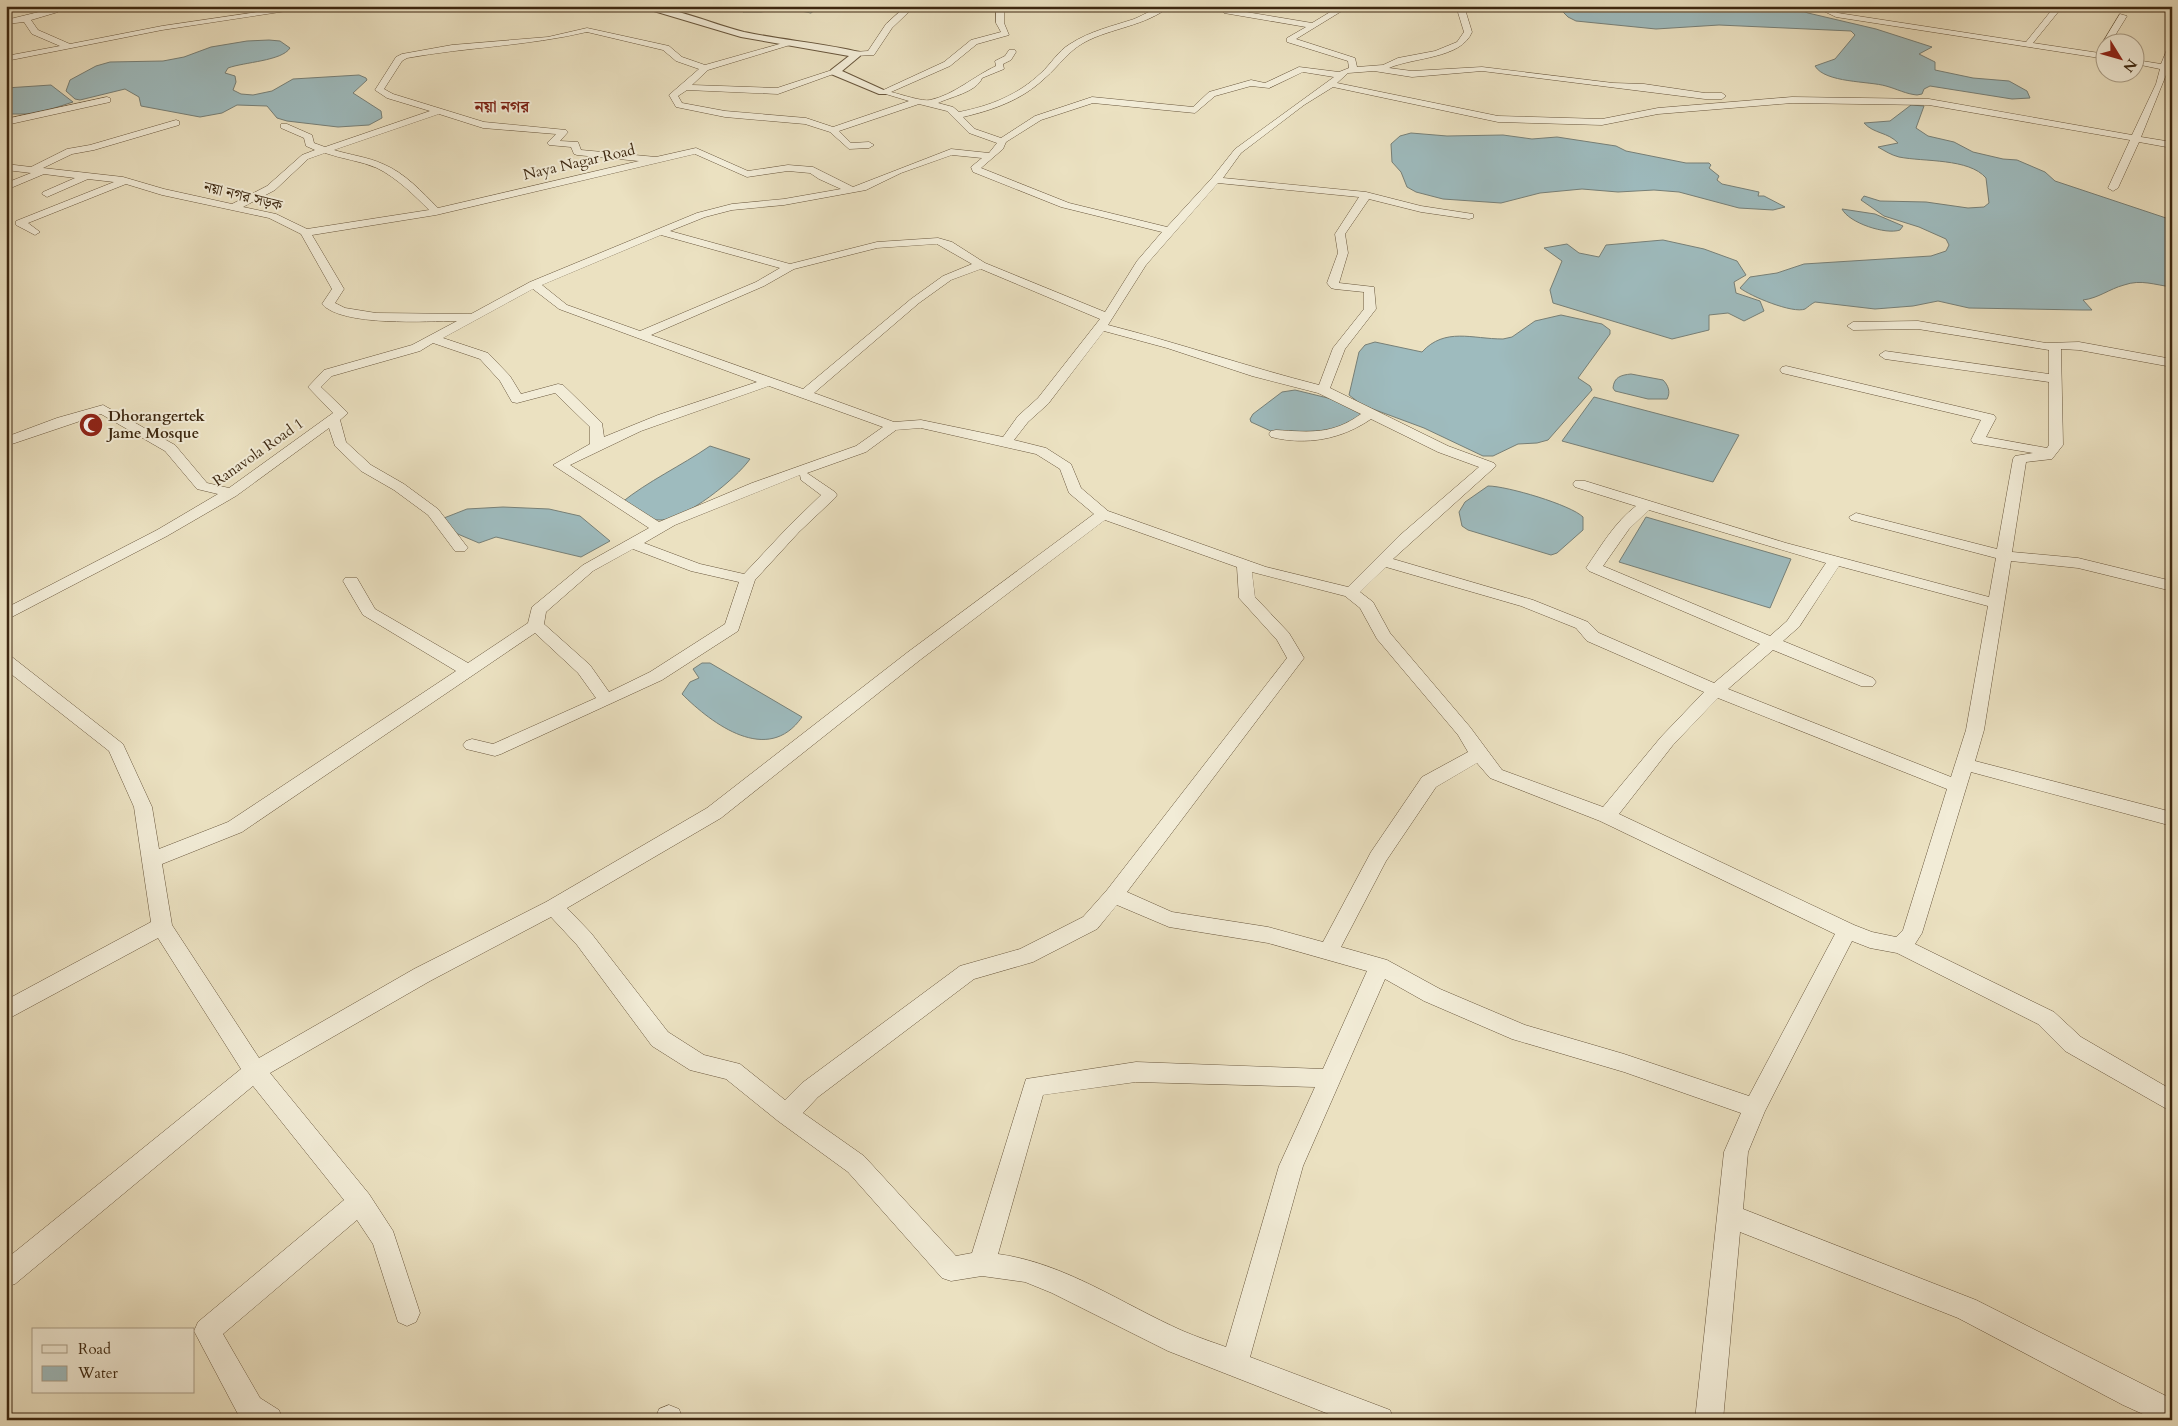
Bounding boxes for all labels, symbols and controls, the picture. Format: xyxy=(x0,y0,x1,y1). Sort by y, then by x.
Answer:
north arrow xyxy=(2096,32,2146,82)
text: N xyxy=(2119,55,2141,76)
district label: নয়া নগর xyxy=(474,96,530,118)
street label: Naya Nagar Road xyxy=(521,139,637,185)
street label: নয়া নগর সড়ক xyxy=(201,176,285,216)
place label: Dhorangertek Jame Mosque xyxy=(106,406,206,443)
mosque icon: Dhorangertek Jame Mosque xyxy=(78,412,104,438)
street label: Ranavola Road 1 xyxy=(209,413,307,491)
legend xyxy=(32,1328,195,1394)
text: Road xyxy=(78,1339,111,1359)
text: Water xyxy=(77,1363,119,1383)

